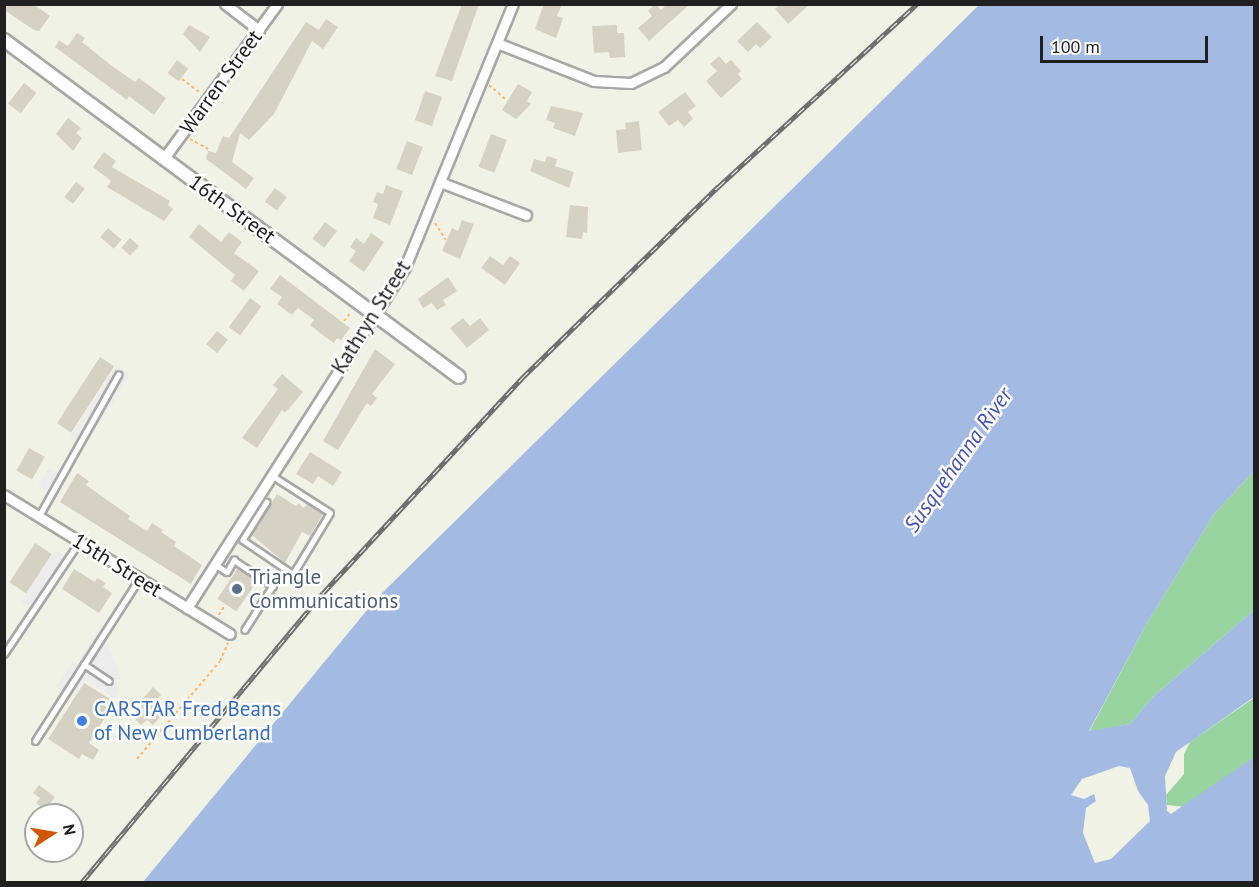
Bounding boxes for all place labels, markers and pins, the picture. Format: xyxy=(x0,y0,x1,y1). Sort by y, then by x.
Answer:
place label: Triangle Communications xyxy=(249,564,398,614)
marker: Triangle Communications xyxy=(230,582,244,596)
place label: CARSTAR Fred Beans of New Cumberland xyxy=(94,696,281,746)
marker: CARSTAR Fred Beans of New Cumberland xyxy=(75,714,89,728)

